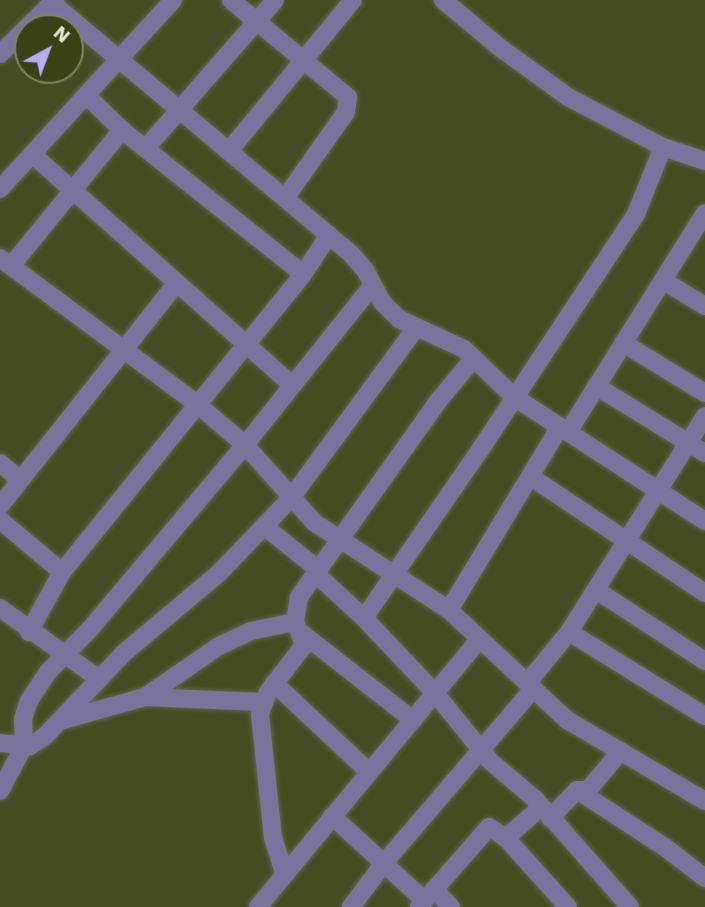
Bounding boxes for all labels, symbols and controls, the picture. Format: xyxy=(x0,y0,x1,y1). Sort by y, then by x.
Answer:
north arrow xyxy=(14,14,84,84)
text: N xyxy=(49,21,75,48)

